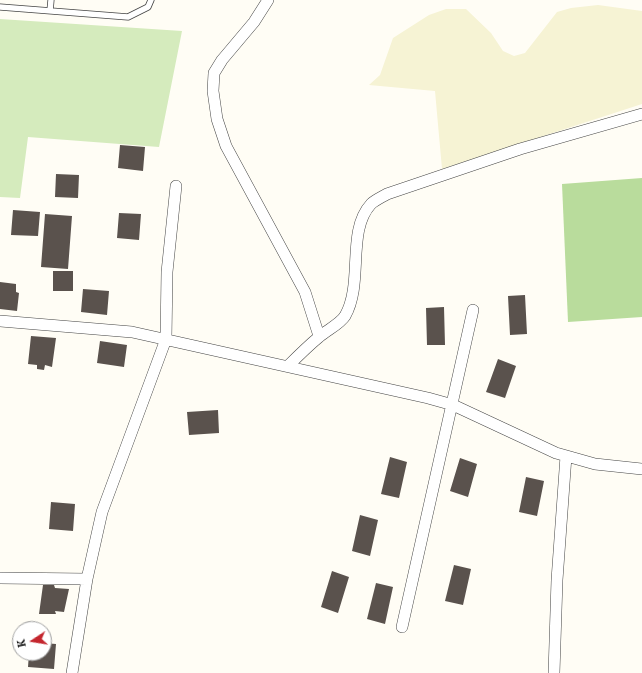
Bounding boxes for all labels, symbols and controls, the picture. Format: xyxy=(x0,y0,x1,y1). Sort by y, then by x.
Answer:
north arrow xyxy=(12,621,52,661)
text: K xyxy=(14,638,29,649)

